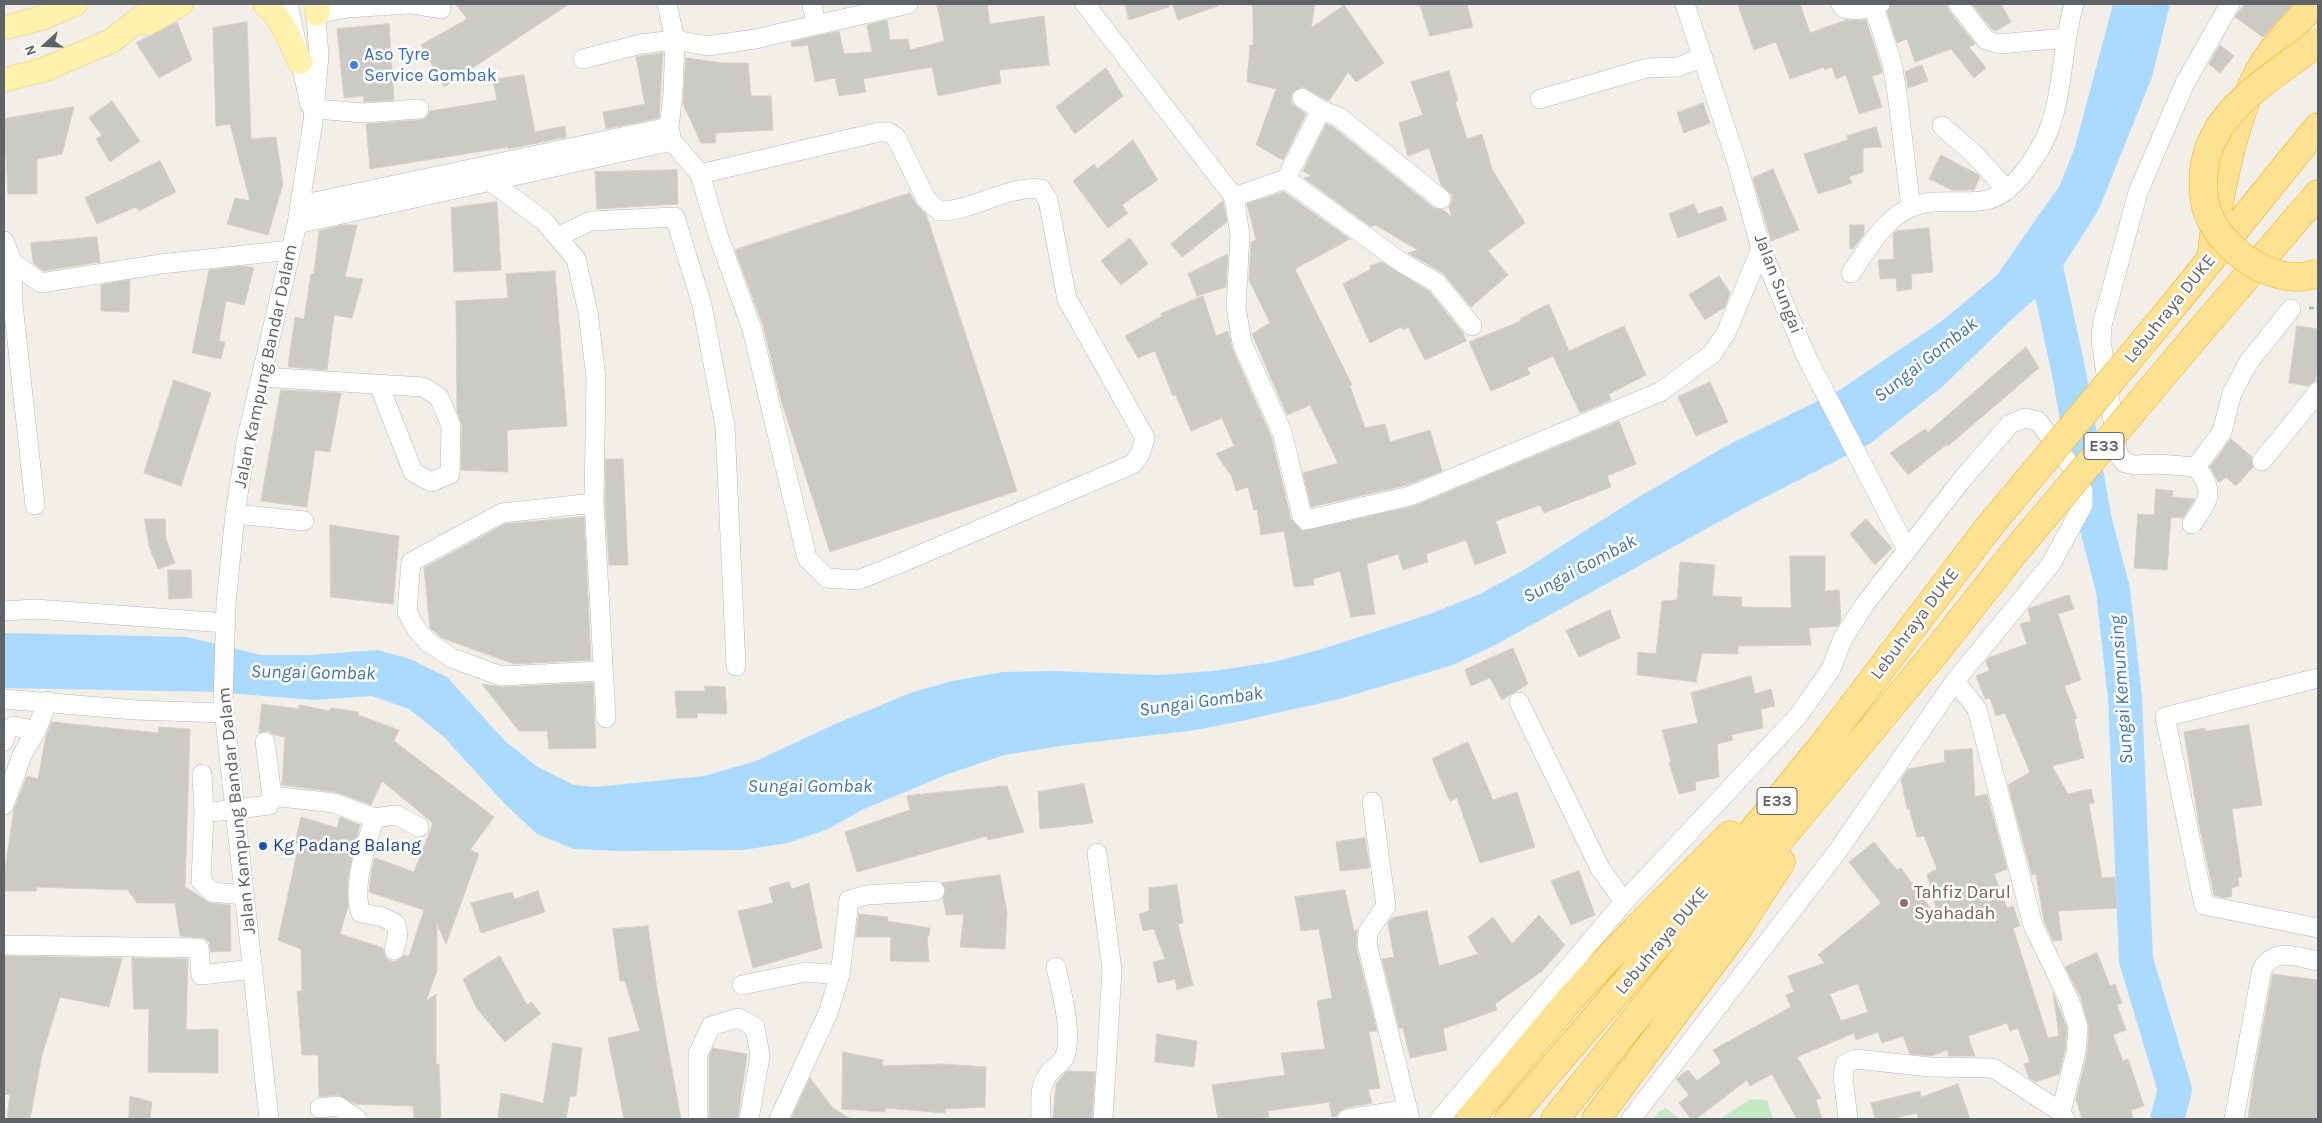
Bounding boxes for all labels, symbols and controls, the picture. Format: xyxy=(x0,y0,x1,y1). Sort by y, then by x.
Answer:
north arrow xyxy=(20,20,70,70)
text: N xyxy=(21,43,40,58)
place label: Aso Tyre Service Gombak xyxy=(364,44,497,86)
marker: Aso Tyre Service Gombak xyxy=(348,59,360,71)
street label: Jalan Sungai xyxy=(1749,231,1807,337)
street label: Jalan Kampung Bandar Dalam xyxy=(230,242,302,490)
street label: Lebuhraya DUKE xyxy=(2120,250,2220,368)
water label: Sungai Gombak xyxy=(1870,313,1982,407)
road number: E33 xyxy=(2084,432,2124,460)
water label: Sungai Gombak xyxy=(1519,530,1641,608)
street label: Lebuhraya DUKE xyxy=(1866,564,1964,684)
water label: Sungai Kemunsing xyxy=(2105,615,2139,765)
water label: Sungai Gombak xyxy=(250,661,376,685)
water label: Sungai Gombak xyxy=(1138,682,1264,722)
street label: Jalan Kampung Bandar Dalam xyxy=(213,686,261,936)
water label: Sungai Gombak xyxy=(748,776,872,798)
road number: E33 xyxy=(1757,788,1797,814)
place label: Kg Padang Balang xyxy=(273,835,421,857)
marker: Kg Padang Balang xyxy=(257,840,269,852)
place label: Tahfiz Darul Syahadah xyxy=(1914,882,2011,924)
street label: Lebuhraya DUKE xyxy=(1611,883,1713,999)
marker: Tahfiz Darul Syahadah xyxy=(1898,897,1910,909)

